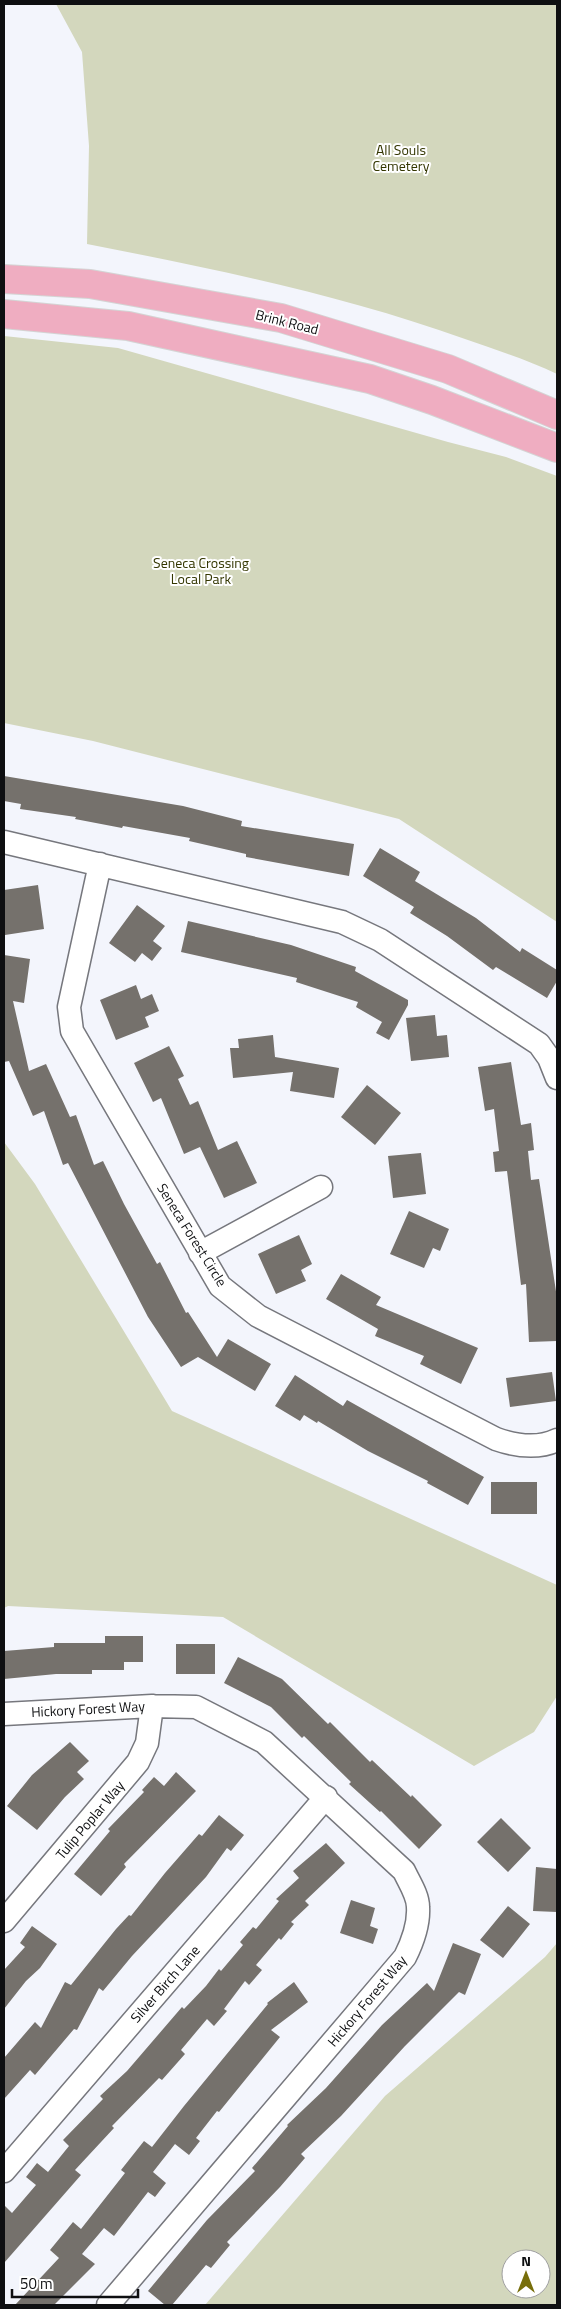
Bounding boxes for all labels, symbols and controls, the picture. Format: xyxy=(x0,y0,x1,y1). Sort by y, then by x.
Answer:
park label: All Souls Cemetery xyxy=(373,139,430,176)
street label: Brink Road xyxy=(253,304,321,339)
park label: Seneca Crossing Local Park xyxy=(153,552,249,589)
street label: Seneca Forest Circle xyxy=(152,1179,233,1290)
street label: Hickory Forest Way xyxy=(31,1695,146,1722)
street label: Tulip Poplar Way xyxy=(50,1775,129,1864)
street label: Silver Birch Lane xyxy=(125,1940,204,2027)
street label: Hickory Forest Way xyxy=(322,1950,411,2051)
north arrow xyxy=(501,2249,551,2299)
text: N xyxy=(521,2250,531,2271)
scale bar xyxy=(12,2266,139,2298)
text: 50 m xyxy=(20,2272,53,2295)

